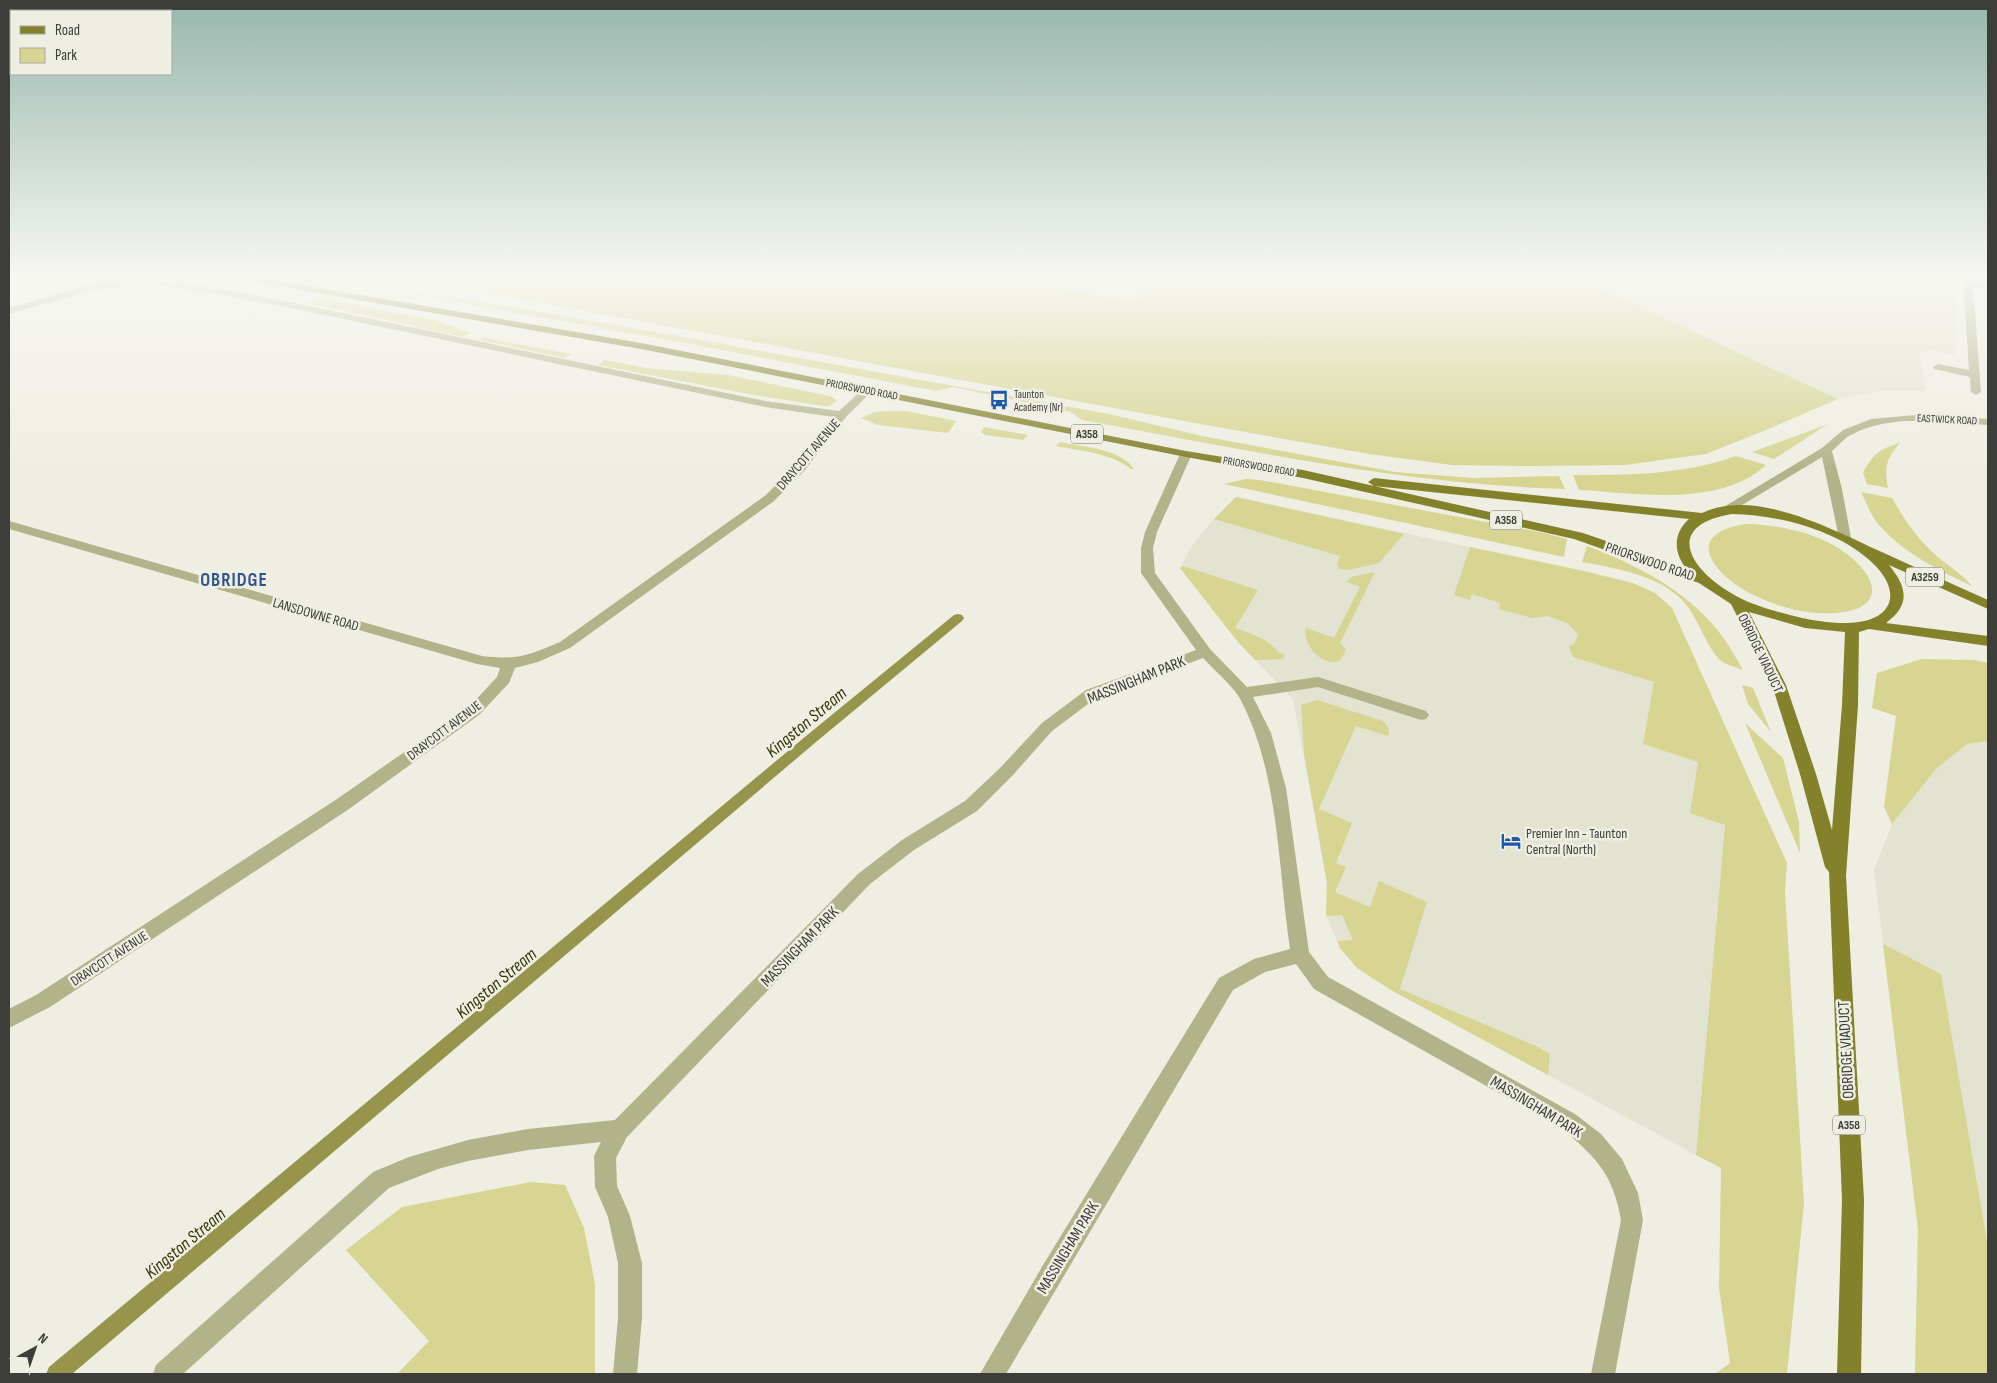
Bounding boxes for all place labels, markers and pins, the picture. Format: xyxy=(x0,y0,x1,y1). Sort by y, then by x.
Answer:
place label: Taunton Academy (Nr) xyxy=(1013,388,1063,414)
bus stop icon: Taunton Academy (Nr) xyxy=(988,389,1010,411)
place label: Premier Inn - Taunton Central (North) xyxy=(1526,825,1627,858)
hotel icon: Premier Inn - Taunton Central (North) xyxy=(1500,830,1522,852)

